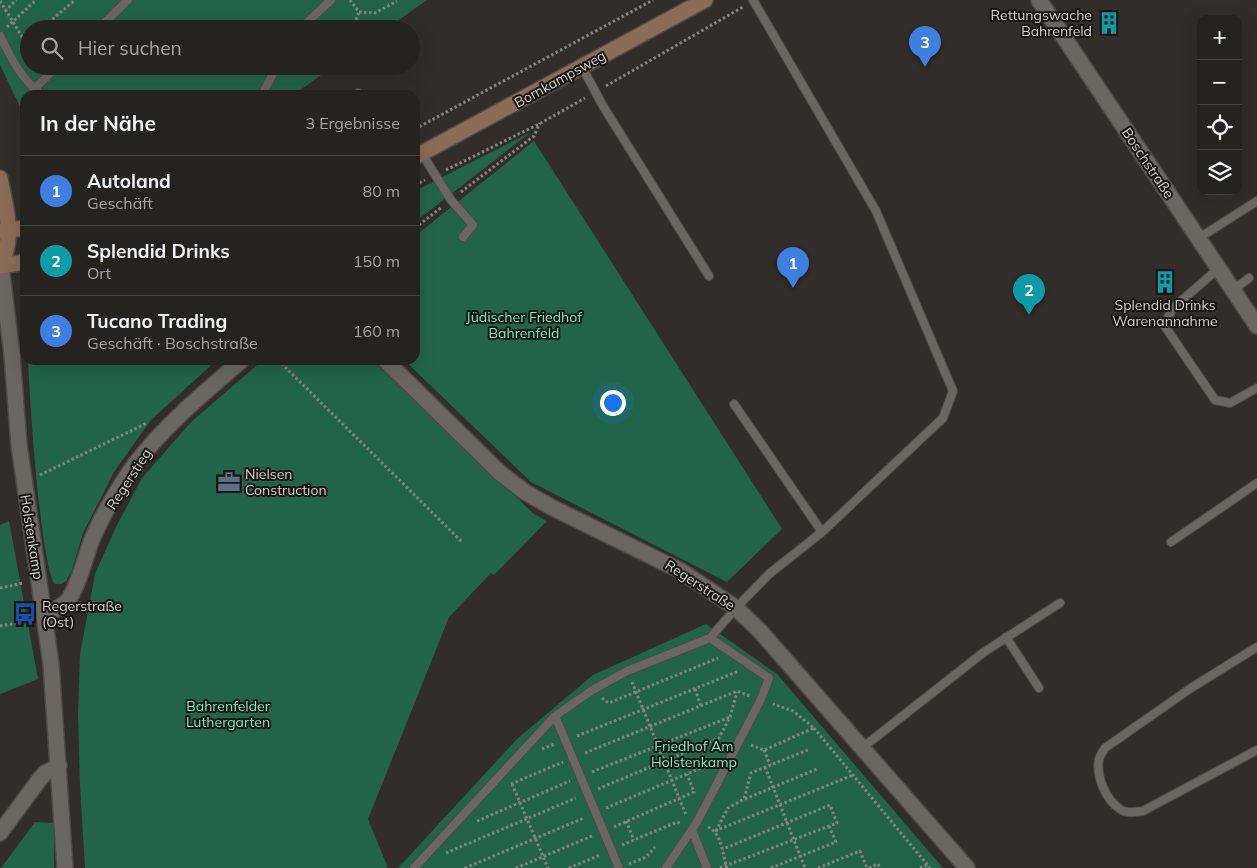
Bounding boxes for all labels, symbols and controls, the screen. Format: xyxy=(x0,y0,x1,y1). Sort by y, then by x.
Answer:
place label: Rettungswache Bahrenfeld xyxy=(991,6,1092,40)
building icon: Rettungswache Bahrenfeld xyxy=(1096,10,1122,36)
map controls xyxy=(1197,15,1242,195)
button: + xyxy=(1197,15,1242,60)
search box xyxy=(20,20,420,75)
pin: 3 xyxy=(909,26,941,67)
icon: search xyxy=(38,34,66,62)
text: Hier suchen xyxy=(78,36,182,60)
street label: Bornkampsweg xyxy=(511,46,609,112)
button: − xyxy=(1197,60,1242,105)
button: locate xyxy=(1197,105,1242,150)
text: In der Nähe xyxy=(40,110,156,136)
text: 3 Ergebnisse xyxy=(305,113,400,133)
street label: Boschstraße xyxy=(1118,124,1178,202)
button: layers xyxy=(1197,150,1242,195)
text: Autoland xyxy=(87,169,171,193)
text: 1 xyxy=(51,181,61,201)
text: 80 m xyxy=(363,181,400,201)
text: Geschäft xyxy=(87,193,153,213)
text: Splendid Drinks xyxy=(87,239,230,263)
pin: 1 xyxy=(777,247,809,288)
text: 2 xyxy=(51,251,61,271)
text: 150 m xyxy=(353,251,400,271)
text: Ort xyxy=(87,263,111,283)
building icon: Splendid Drinks Warenannahme xyxy=(1152,269,1178,295)
pin: 2 xyxy=(1013,274,1045,315)
place label: Splendid Drinks Warenannahme xyxy=(1112,296,1218,330)
park label: Jüdischer Friedhof Bahrenfeld xyxy=(466,308,582,342)
text: Tucano Trading xyxy=(87,309,227,333)
text: 3 xyxy=(51,321,61,341)
text: 160 m xyxy=(353,321,400,341)
text: Geschäft · Boschstraße xyxy=(87,333,258,353)
your location xyxy=(600,390,626,416)
street label: Regerstieg xyxy=(103,445,155,513)
place label: Nielsen Construction xyxy=(245,465,327,499)
office icon: Nielsen Construction xyxy=(216,469,242,495)
street label: Holstenkamp xyxy=(16,493,48,581)
street label: Regerstraße xyxy=(662,556,738,614)
place label: Regerstraße (Ost) xyxy=(42,597,122,631)
bus stop icon: Regerstraße (Ost) xyxy=(12,601,38,627)
park label: Bahrenfelder Luthergarten xyxy=(186,697,271,731)
park label: Friedhof Am Holstenkamp xyxy=(651,737,737,771)

